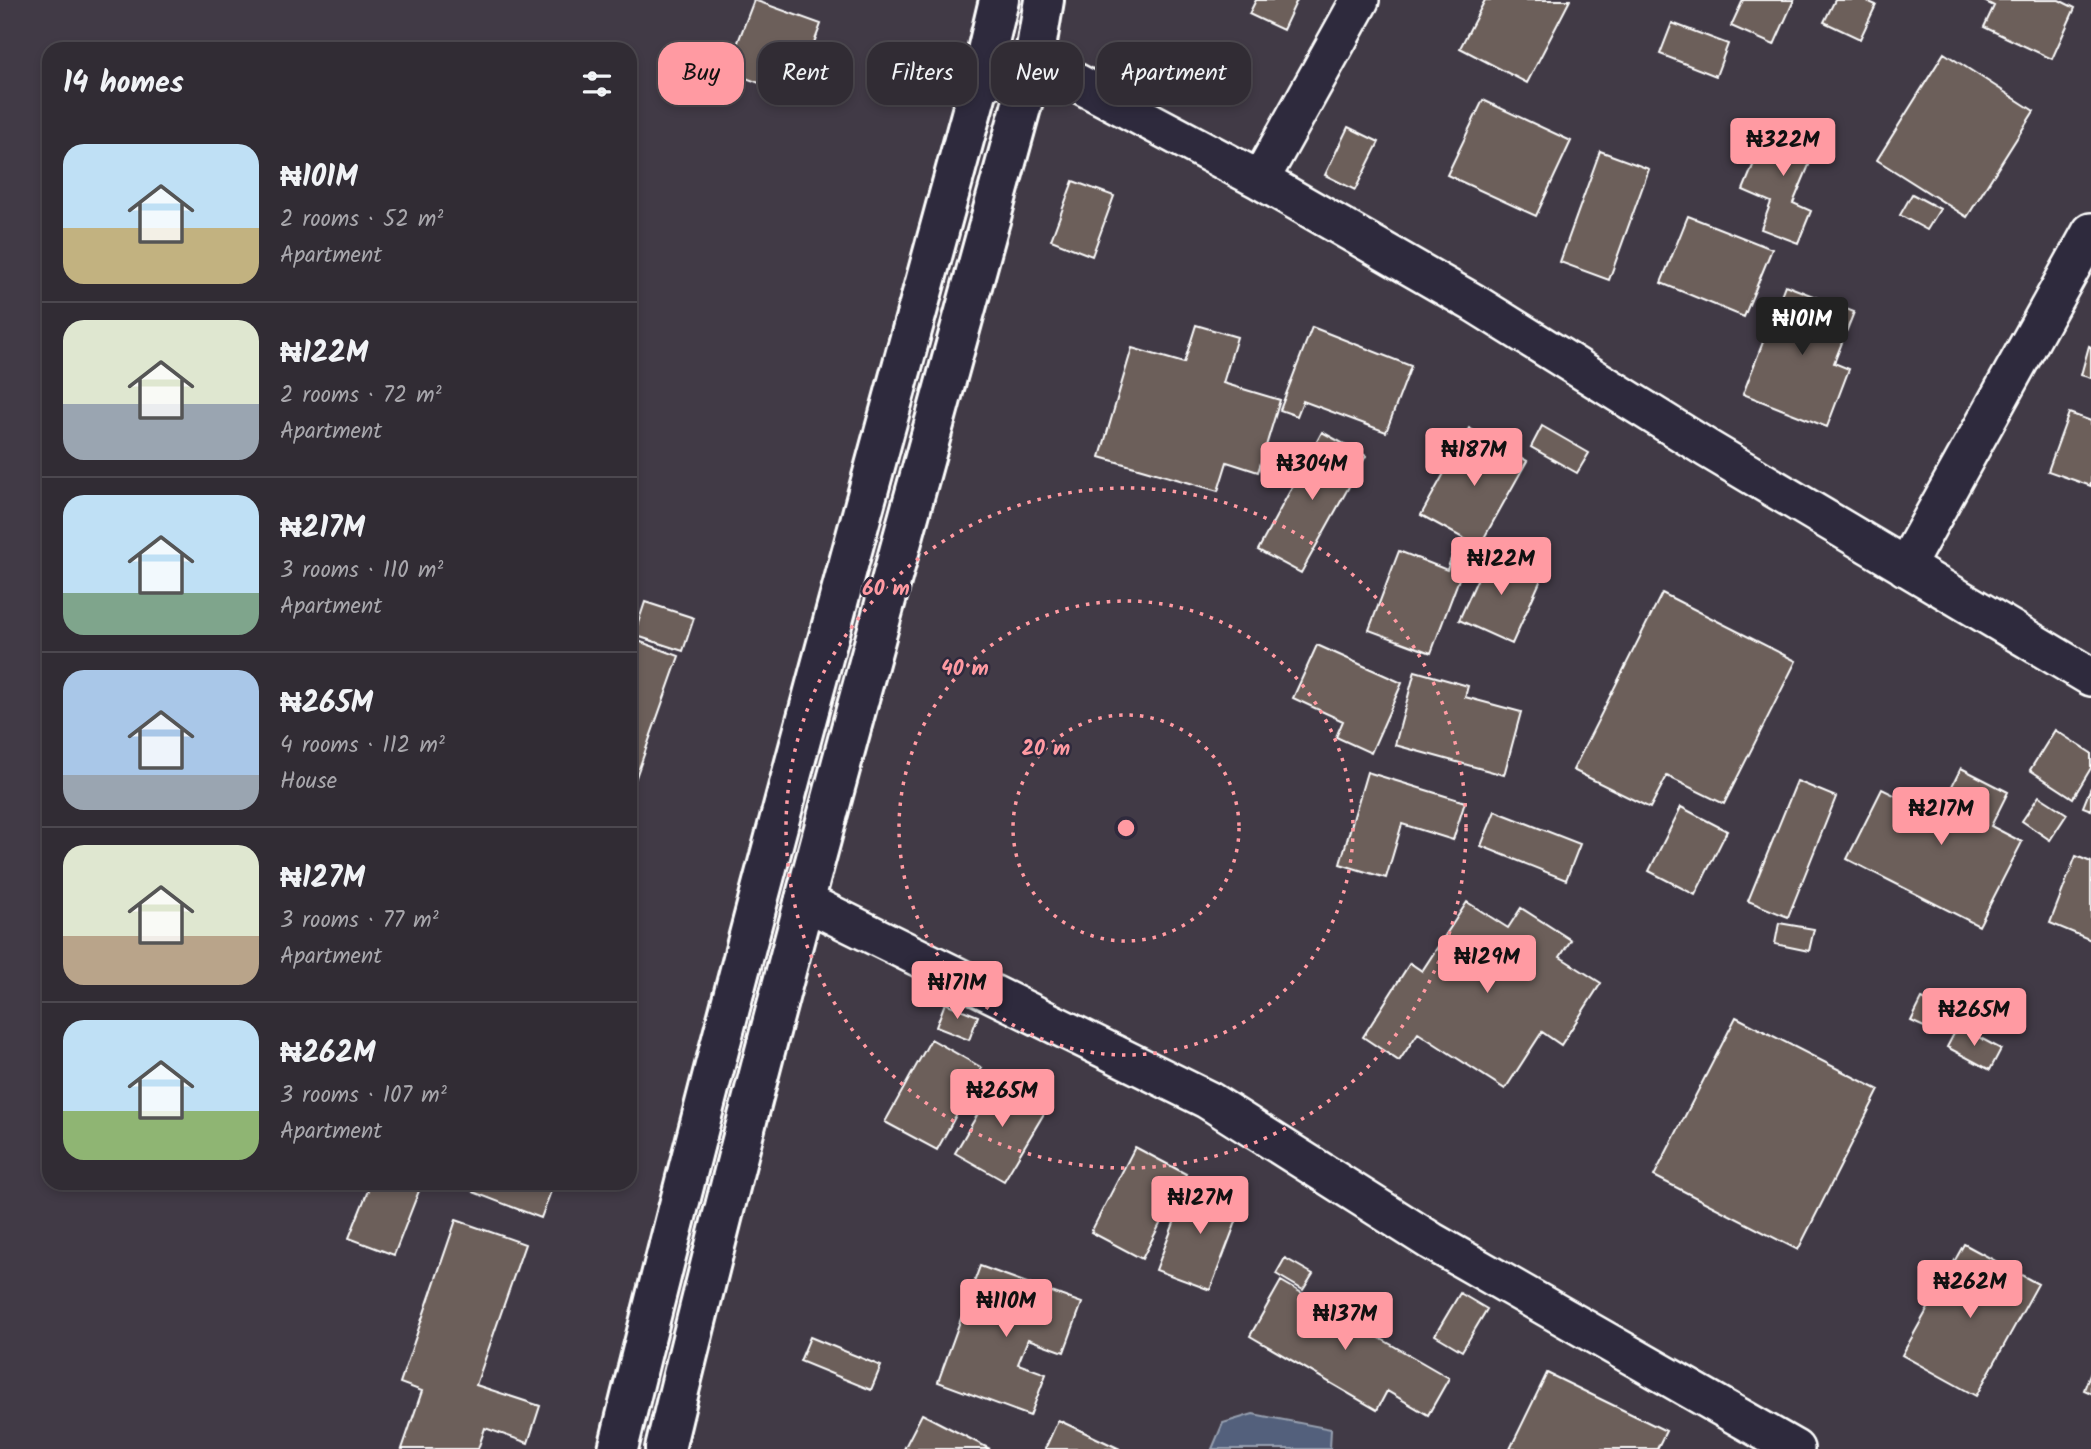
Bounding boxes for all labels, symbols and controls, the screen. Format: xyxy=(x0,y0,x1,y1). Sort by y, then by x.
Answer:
chip: Buy xyxy=(658,42,744,105)
chip: Rent xyxy=(758,42,853,105)
chip: Filters xyxy=(867,42,977,105)
chip: New xyxy=(991,42,1083,105)
chip: Apartment xyxy=(1097,42,1251,105)
text: 14 homes xyxy=(63,60,184,108)
icon: filters xyxy=(578,65,616,103)
pin: ₦322M xyxy=(1734,118,1832,178)
text: ₦322M xyxy=(1746,123,1820,159)
text: ₦101M xyxy=(280,154,358,202)
icon: home xyxy=(119,172,203,256)
text: 2 rooms · 52 m² xyxy=(280,202,443,238)
text: Apartment xyxy=(280,238,382,274)
pin: ₦101M xyxy=(1753,298,1851,357)
text: ₦101M xyxy=(1772,302,1832,338)
text: ₦122M xyxy=(280,330,368,378)
icon: home xyxy=(119,348,203,432)
text: 2 rooms · 72 m² xyxy=(280,378,442,414)
text: Apartment xyxy=(280,414,382,450)
pin: ₦187M xyxy=(1425,428,1523,488)
text: ₦187M xyxy=(1441,433,1507,469)
pin: ₦304M xyxy=(1263,442,1361,502)
text: ₦304M xyxy=(1277,447,1347,483)
text: ₦217M xyxy=(280,505,365,553)
icon: home xyxy=(119,523,203,607)
pin: ₦122M xyxy=(1452,538,1550,597)
text: ₦122M xyxy=(1467,542,1535,578)
text: 3 rooms · 110 m² xyxy=(280,553,443,589)
text: 60 m xyxy=(862,573,910,606)
text: Apartment xyxy=(280,589,382,625)
text: 40 m xyxy=(941,653,989,686)
text: ₦265M xyxy=(280,680,373,728)
icon: home xyxy=(119,698,203,782)
text: 4 rooms · 112 m² xyxy=(280,728,445,764)
text: 20 m xyxy=(1022,733,1070,766)
text: House xyxy=(280,764,337,800)
pin: ₦217M xyxy=(1892,788,1990,847)
text: ₦217M xyxy=(1908,792,1974,828)
centre of rings xyxy=(1114,816,1138,840)
text: ₦127M xyxy=(280,855,365,903)
icon: home xyxy=(119,873,203,957)
text: 3 rooms · 77 m² xyxy=(280,903,439,939)
pin: ₦129M xyxy=(1438,936,1536,995)
text: Apartment xyxy=(280,939,382,975)
text: ₦129M xyxy=(1454,940,1520,976)
pin: ₦171M xyxy=(908,962,1006,1021)
text: ₦171M xyxy=(928,966,986,1002)
pin: ₦265M xyxy=(1925,988,2023,1048)
text: ₦265M xyxy=(1938,993,2010,1029)
text: ₦262M xyxy=(280,1030,376,1078)
icon: home xyxy=(119,1048,203,1132)
pin: ₦265M xyxy=(953,1070,1051,1129)
text: ₦265M xyxy=(966,1074,1038,1110)
text: 3 rooms · 107 m² xyxy=(280,1078,447,1114)
text: Apartment xyxy=(280,1114,382,1150)
pin: ₦127M xyxy=(1151,1176,1249,1236)
text: ₦127M xyxy=(1167,1181,1233,1217)
pin: ₦262M xyxy=(1921,1260,2019,1320)
text: ₦262M xyxy=(1933,1265,2007,1301)
pin: ₦110M xyxy=(957,1280,1055,1339)
text: ₦110M xyxy=(976,1284,1036,1320)
pin: ₦137M xyxy=(1296,1292,1394,1352)
text: ₦137M xyxy=(1313,1297,1377,1333)

